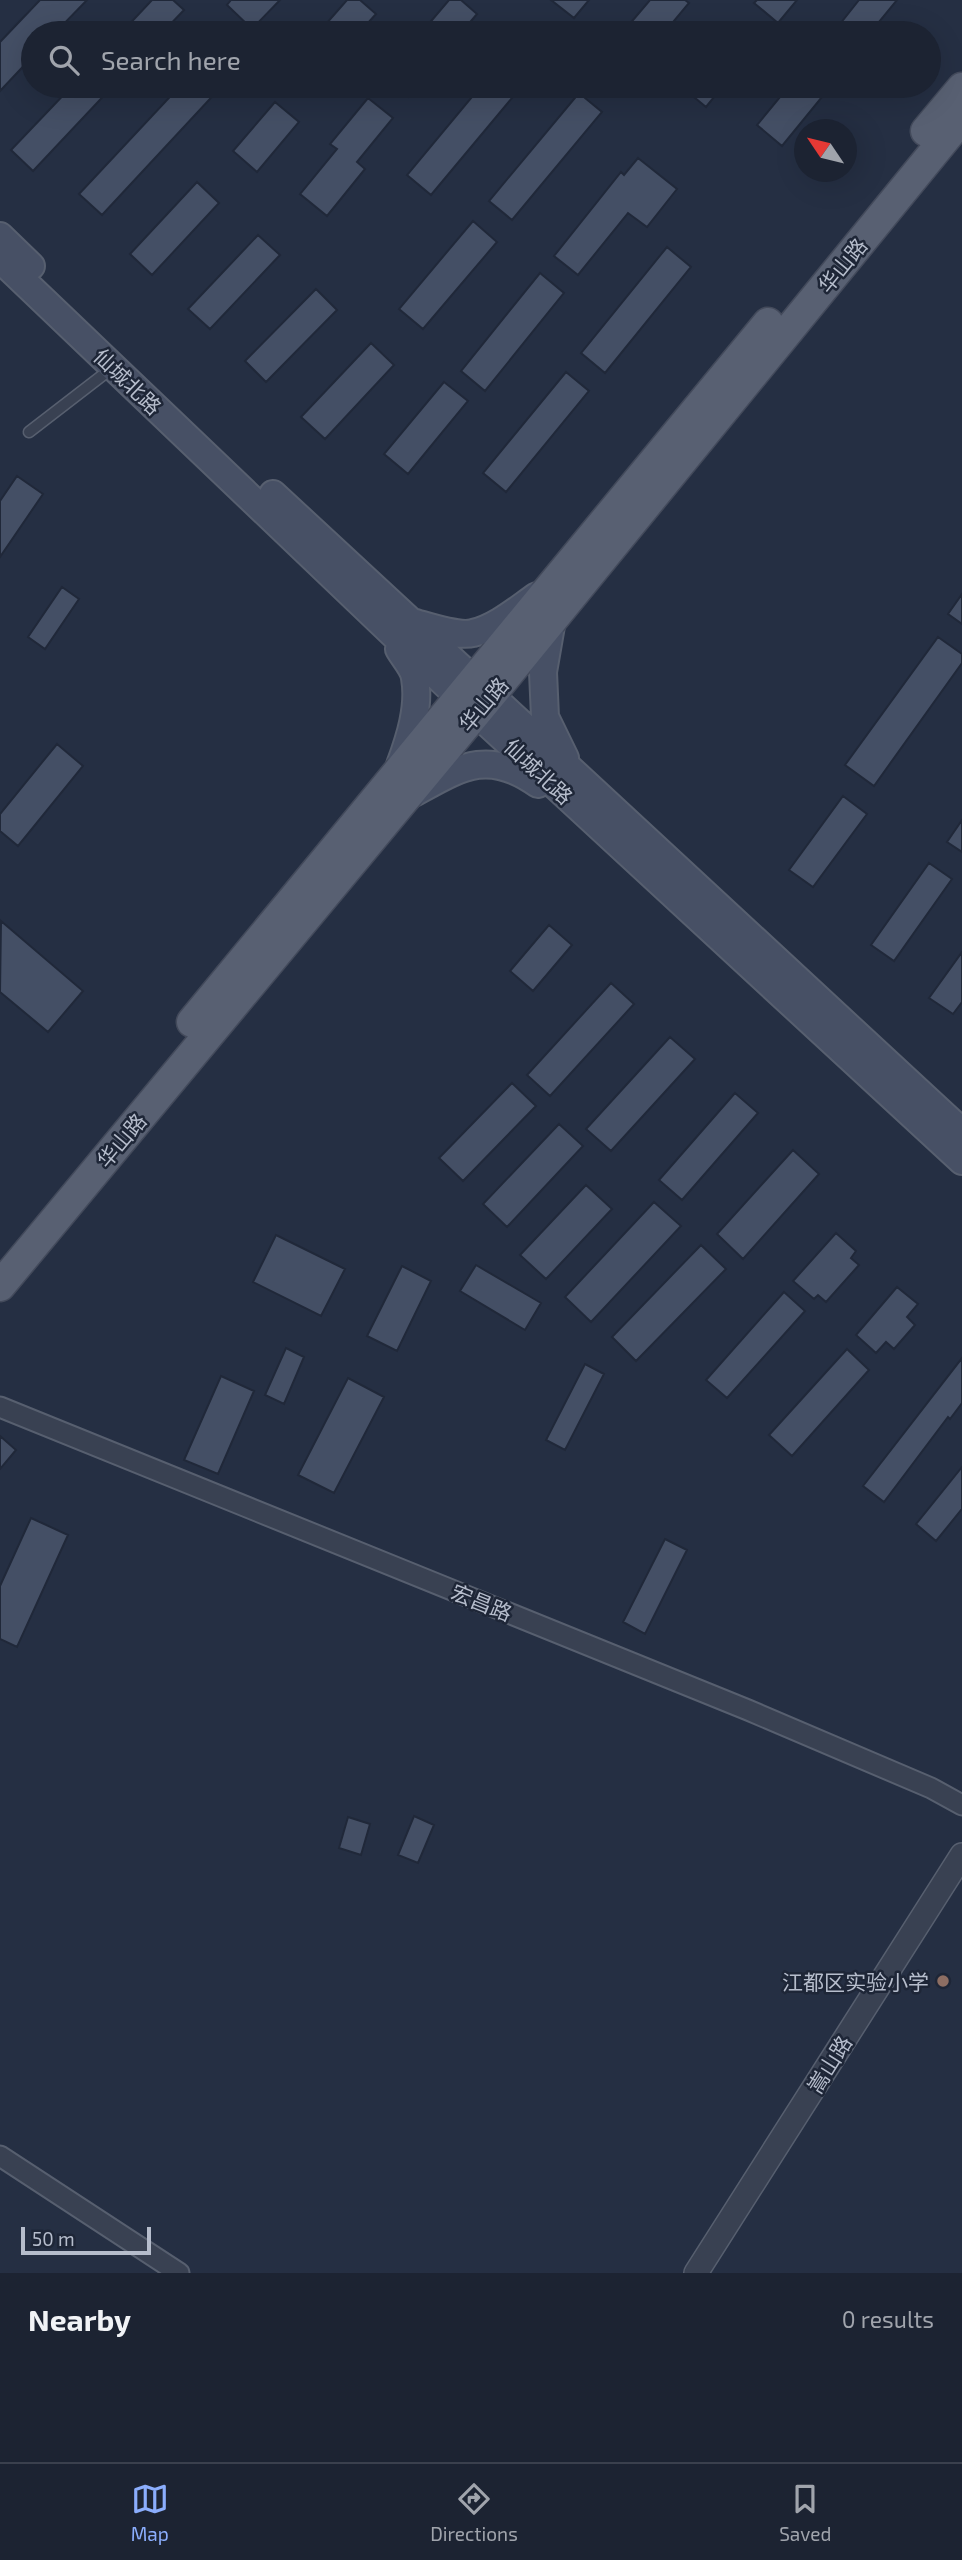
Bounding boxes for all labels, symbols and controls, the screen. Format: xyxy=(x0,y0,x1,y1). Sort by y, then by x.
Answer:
search box xyxy=(21,21,941,98)
icon: search xyxy=(45,41,83,79)
text: Search here xyxy=(101,44,241,75)
north arrow xyxy=(794,119,857,182)
street label: 华山路 xyxy=(812,233,872,297)
street label: 仙城北路 xyxy=(89,343,167,419)
street label: 华山路 xyxy=(453,672,513,736)
street label: 仙城北路 xyxy=(500,733,578,809)
street label: 华山路 xyxy=(91,1108,151,1172)
street label: 宏昌路 xyxy=(448,1579,516,1625)
place label: 江都区实验小学 xyxy=(782,1969,929,1994)
marker: 江都区实验小学 xyxy=(935,1973,951,1989)
street label: 嵩山路 xyxy=(802,2031,856,2097)
scale bar xyxy=(21,2224,150,2256)
text: 50 m xyxy=(32,2227,75,2250)
text: Nearby xyxy=(28,2301,131,2337)
text: 0 results xyxy=(842,2305,934,2333)
tab: Map xyxy=(131,2480,169,2545)
tab: Directions xyxy=(430,2480,518,2545)
tab: Saved xyxy=(779,2480,831,2545)

